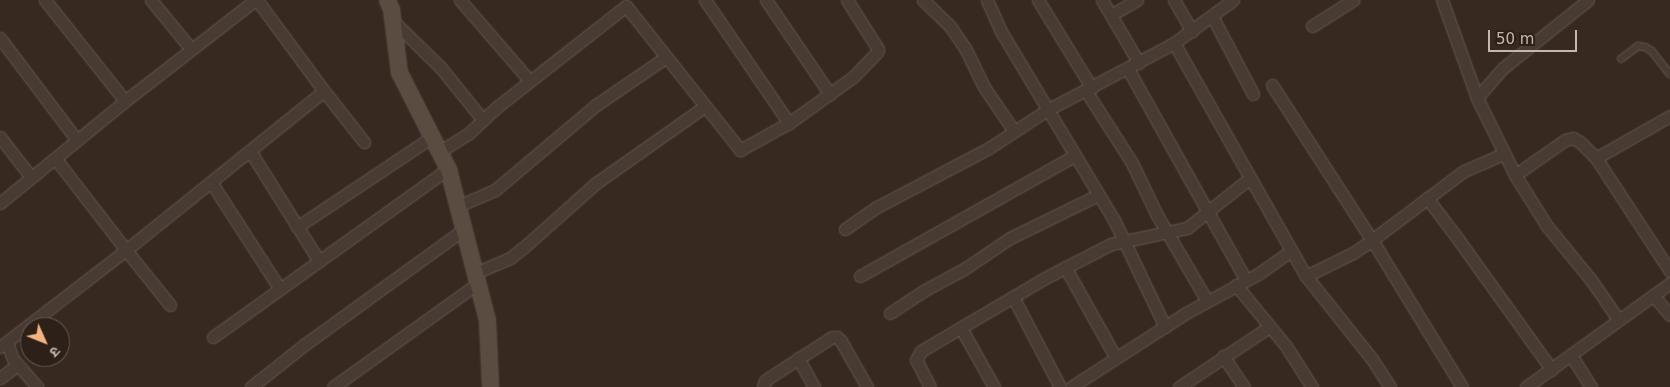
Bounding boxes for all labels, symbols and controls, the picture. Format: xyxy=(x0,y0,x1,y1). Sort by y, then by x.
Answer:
scale bar xyxy=(1490,20,1579,52)
text: 50 m xyxy=(1496,30,1534,48)
north arrow xyxy=(20,317,70,367)
text: उ xyxy=(46,343,64,360)

